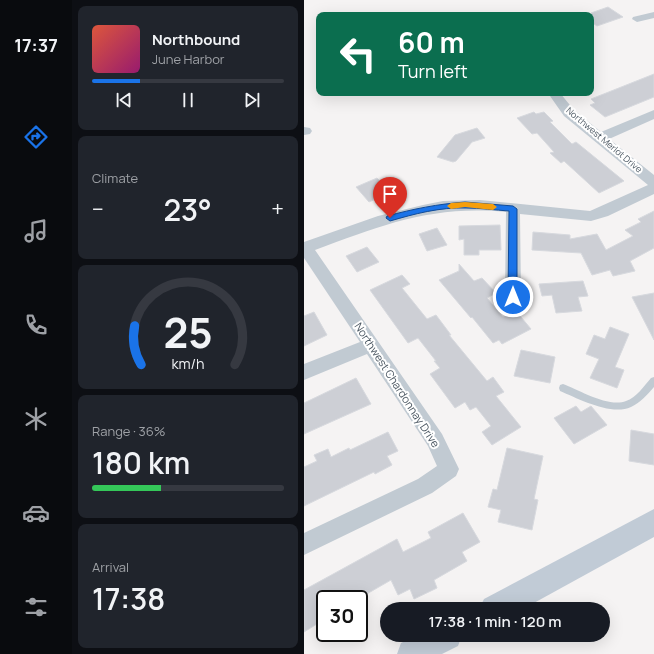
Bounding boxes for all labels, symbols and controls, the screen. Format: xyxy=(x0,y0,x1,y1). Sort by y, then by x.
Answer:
text: 60 m xyxy=(398,23,465,61)
icon: left xyxy=(332,28,384,80)
text: Northbound xyxy=(152,29,240,50)
text: 17:37 xyxy=(14,33,58,57)
text: June Harbor xyxy=(152,50,225,68)
text: Turn left xyxy=(398,59,468,83)
icon: previous xyxy=(113,89,135,111)
icon: pause xyxy=(177,89,199,111)
icon: next xyxy=(241,89,263,111)
street label: Northwest Merlot Drive xyxy=(563,104,645,175)
icon: directions xyxy=(22,123,50,151)
text: Climate xyxy=(92,169,138,187)
pin xyxy=(373,177,407,218)
icon: arrive xyxy=(379,183,401,205)
text: 23° xyxy=(163,189,212,230)
text: − xyxy=(92,194,104,224)
text: + xyxy=(271,194,284,224)
icon: music xyxy=(22,217,50,245)
position arrow xyxy=(492,276,534,318)
text: 25 xyxy=(163,304,213,360)
icon: phone xyxy=(22,311,50,339)
street label: Northwest Chardonnay Drive xyxy=(351,319,444,450)
text: km/h xyxy=(171,354,205,373)
icon: climate xyxy=(22,405,50,433)
text: Range · 36% xyxy=(92,422,166,440)
text: 180 km xyxy=(92,442,190,483)
icon: car xyxy=(22,499,50,527)
text: Arrival xyxy=(92,558,129,576)
text: 17:38 xyxy=(92,578,165,619)
speed limit sign: 30 xyxy=(316,590,368,642)
icon: filters xyxy=(22,593,50,621)
text: 17:38 · 1 min · 120 m xyxy=(428,611,562,632)

